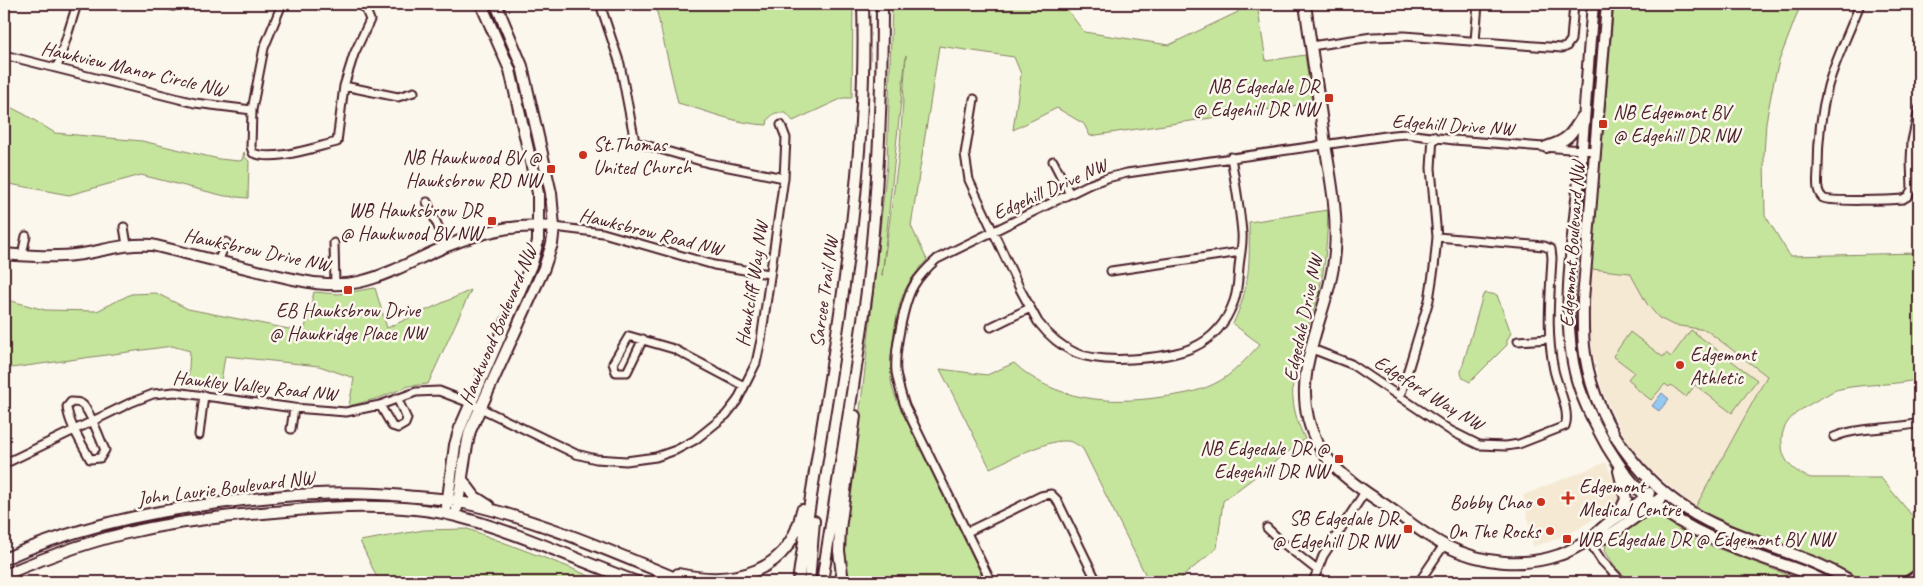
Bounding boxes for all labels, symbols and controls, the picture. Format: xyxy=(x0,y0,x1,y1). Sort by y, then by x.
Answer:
street label: Hawkview Manor Circle NW xyxy=(39,36,232,103)
place label: NB Edgedale DR @ Edgehill DR NW xyxy=(1193,74,1323,122)
marker: NB Edgedale DR @ Edgehill DR NW xyxy=(1323,92,1335,104)
place label: NB Edgemont BV @ Edgehill DR NW xyxy=(1613,100,1743,148)
street label: Edgehill Drive NW xyxy=(1391,108,1517,142)
marker: NB Edgemont BV @ Edgehill DR NW xyxy=(1597,118,1609,130)
place label: St.Thomas United Church xyxy=(593,132,693,180)
place label: NB Hawkwood BV @ Hawksbrow RD NW xyxy=(402,145,545,193)
marker: St.Thomas United Church xyxy=(577,149,589,161)
street label: Edgehill Drive NW xyxy=(989,152,1113,225)
street label: Edgemont Boulevard NW xyxy=(1554,157,1590,328)
marker: NB Hawkwood BV @ Hawksbrow RD NW xyxy=(545,163,557,175)
place label: WB Hawksbrow DR @ Hawkwood BV NW xyxy=(340,198,486,246)
street label: Hawksbrow Road NW xyxy=(577,202,728,263)
marker: WB Hawksbrow DR @ Hawkwood BV NW xyxy=(486,215,498,227)
street label: Hawkcliff Way NW xyxy=(730,217,775,348)
street label: Hawksbrow Drive NW xyxy=(182,222,335,278)
street label: Sarcee Trail NW xyxy=(804,232,845,349)
street label: Hawkwood Boulevard NW xyxy=(453,239,544,409)
street label: Edgedale Drive NW xyxy=(1277,250,1329,383)
marker: EB Hawksbrow Drive @ Hawkridge Place NW xyxy=(342,284,354,296)
place label: EB Hawksbrow Drive @ Hawkridge Place NW xyxy=(269,298,429,346)
place label: Edgemont Athletic xyxy=(1690,342,1758,390)
street label: Edgeford Way NW xyxy=(1370,349,1491,438)
marker: Edgemont Athletic xyxy=(1674,359,1686,371)
street label: Hawkley Valley Road NW xyxy=(172,365,341,407)
place label: NB Edgedale DR @ Edegehill DR NW xyxy=(1200,436,1333,484)
marker: NB Edgedale DR @ Edegehill DR NW xyxy=(1333,453,1345,465)
street label: John Laurie Boulevard NW xyxy=(135,464,319,511)
place label: Edgemont Medical Centre xyxy=(1579,474,1682,522)
place label: Bobby Chao xyxy=(1450,490,1533,515)
marker: Edgemont Medical Centre xyxy=(1561,491,1575,505)
marker: Bobby Chao xyxy=(1535,496,1547,508)
place label: SB Edgedale DR @ Edgehill DR NW xyxy=(1272,506,1402,554)
place label: On The Rocks xyxy=(1448,519,1542,544)
marker: SB Edgedale DR @ Edgehill DR NW xyxy=(1402,523,1414,535)
marker: On The Rocks xyxy=(1544,525,1556,537)
place label: WB Edgedale DR @ Edgemont BV NW xyxy=(1577,527,1837,552)
marker: WB Edgedale DR @ Edgemont BV NW xyxy=(1561,533,1573,545)

